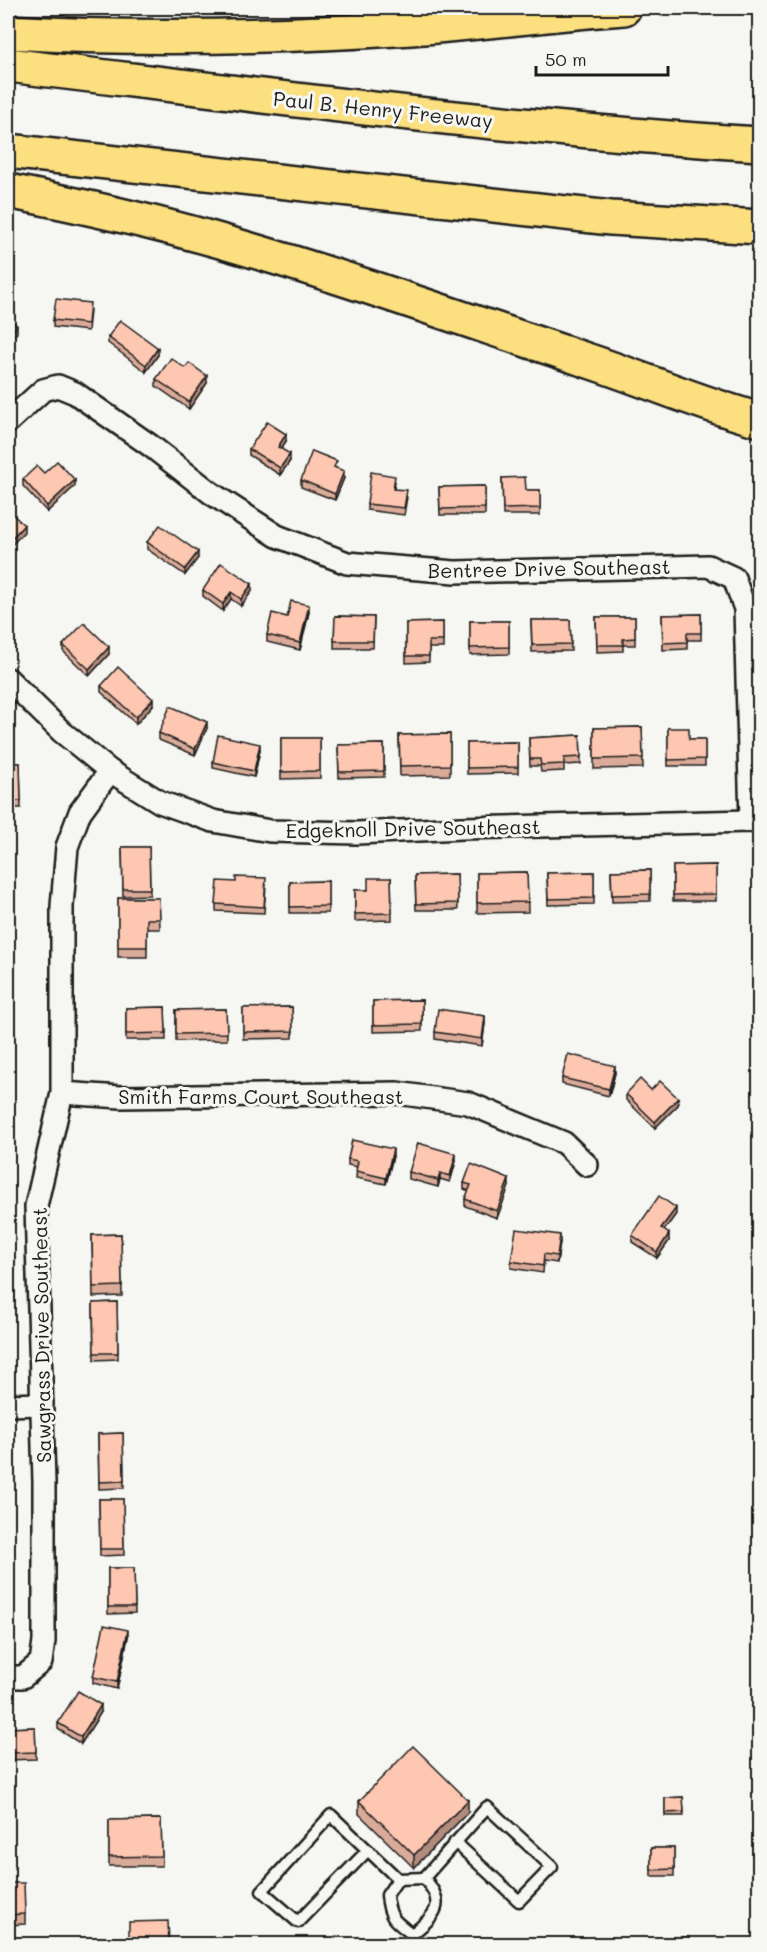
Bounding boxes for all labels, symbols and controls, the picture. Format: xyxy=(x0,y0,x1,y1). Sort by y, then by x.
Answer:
scale bar xyxy=(536,39,668,77)
text: 50 m xyxy=(545,47,587,71)
street label: Paul B. Henry Freeway xyxy=(272,85,494,133)
street label: Bentree Drive Southeast xyxy=(427,553,671,583)
street label: Edgeknoll Drive Southeast xyxy=(285,813,541,843)
street label: Smith Farms Court Southeast xyxy=(118,1083,404,1109)
street label: Sawgrass Drive Southeast xyxy=(26,1207,56,1463)

